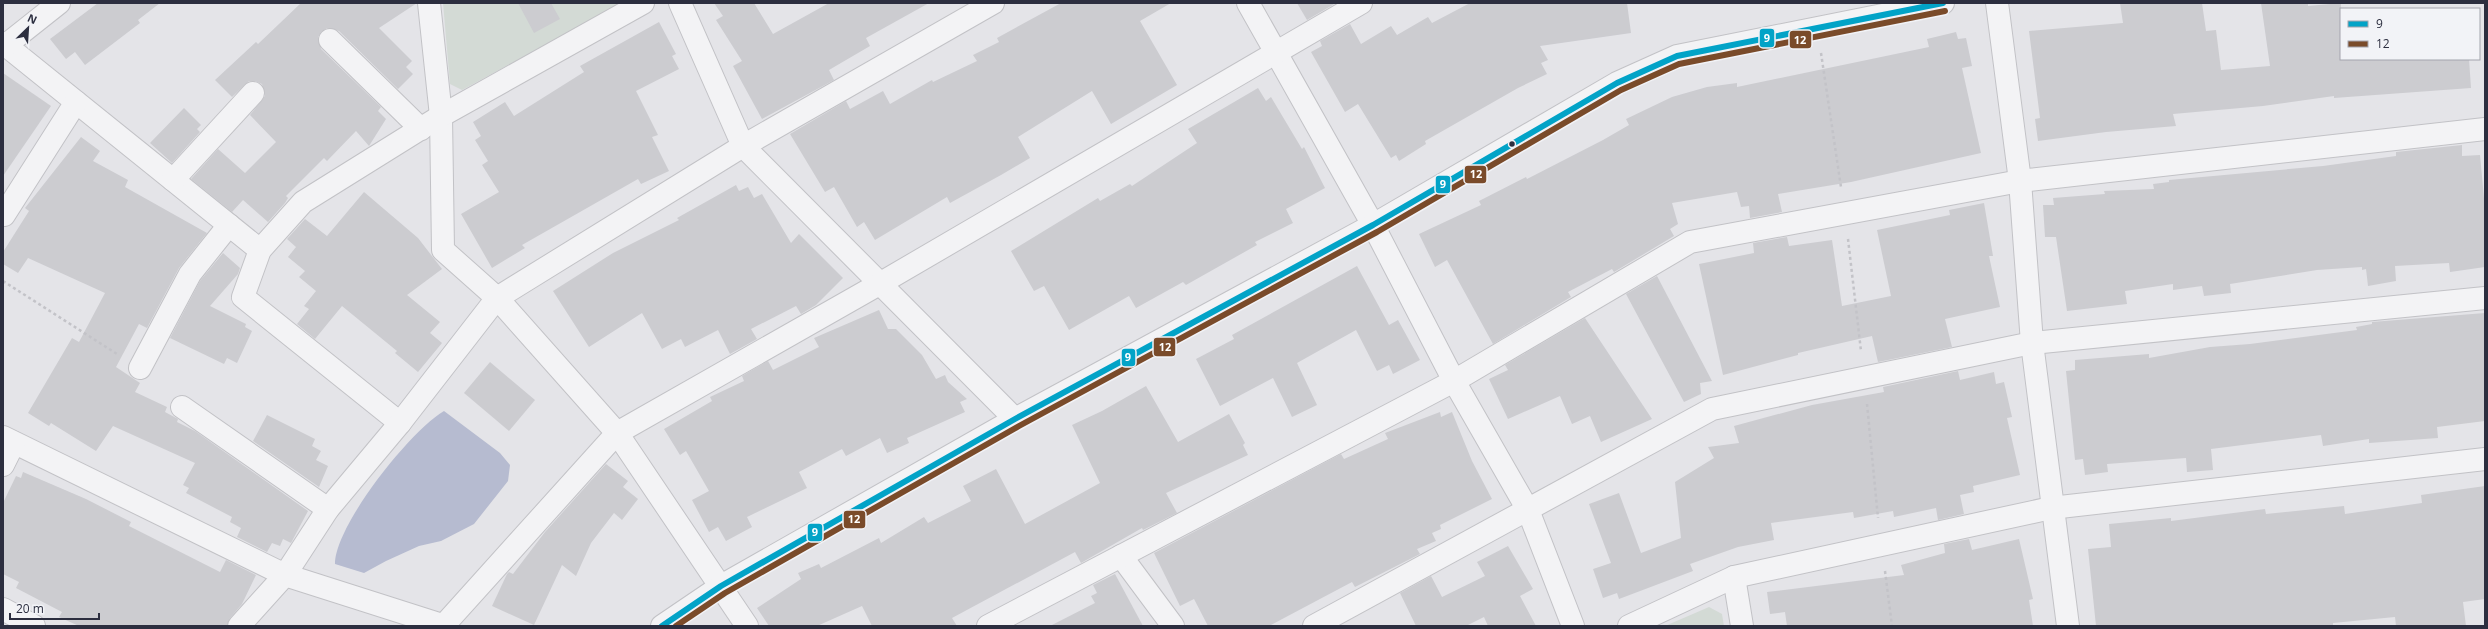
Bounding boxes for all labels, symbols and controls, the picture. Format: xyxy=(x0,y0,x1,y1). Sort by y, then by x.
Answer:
north arrow xyxy=(8,8,48,48)
legend xyxy=(2340,8,2480,60)
text: N xyxy=(25,10,40,27)
text: 9 xyxy=(2376,15,2383,32)
line badge: 9 xyxy=(1759,28,1775,48)
text: 9 xyxy=(1764,30,1770,45)
line badge: 12 xyxy=(1789,30,1812,49)
text: 12 xyxy=(1794,32,1806,47)
text: 12 xyxy=(2376,35,2390,52)
unlabelled marker xyxy=(1507,139,1517,149)
line badge: 12 xyxy=(1464,165,1487,184)
text: 12 xyxy=(1470,166,1482,181)
line badge: 9 xyxy=(1435,175,1451,194)
text: 9 xyxy=(1440,176,1446,191)
line badge: 12 xyxy=(1153,337,1176,357)
text: 12 xyxy=(1159,339,1171,354)
line badge: 9 xyxy=(1121,348,1136,367)
text: 9 xyxy=(1125,349,1131,364)
line badge: 12 xyxy=(843,510,866,529)
text: 12 xyxy=(848,511,860,526)
line badge: 9 xyxy=(807,523,823,542)
text: 9 xyxy=(812,524,818,539)
scale bar xyxy=(10,595,99,621)
text: 20 m xyxy=(16,600,44,617)

